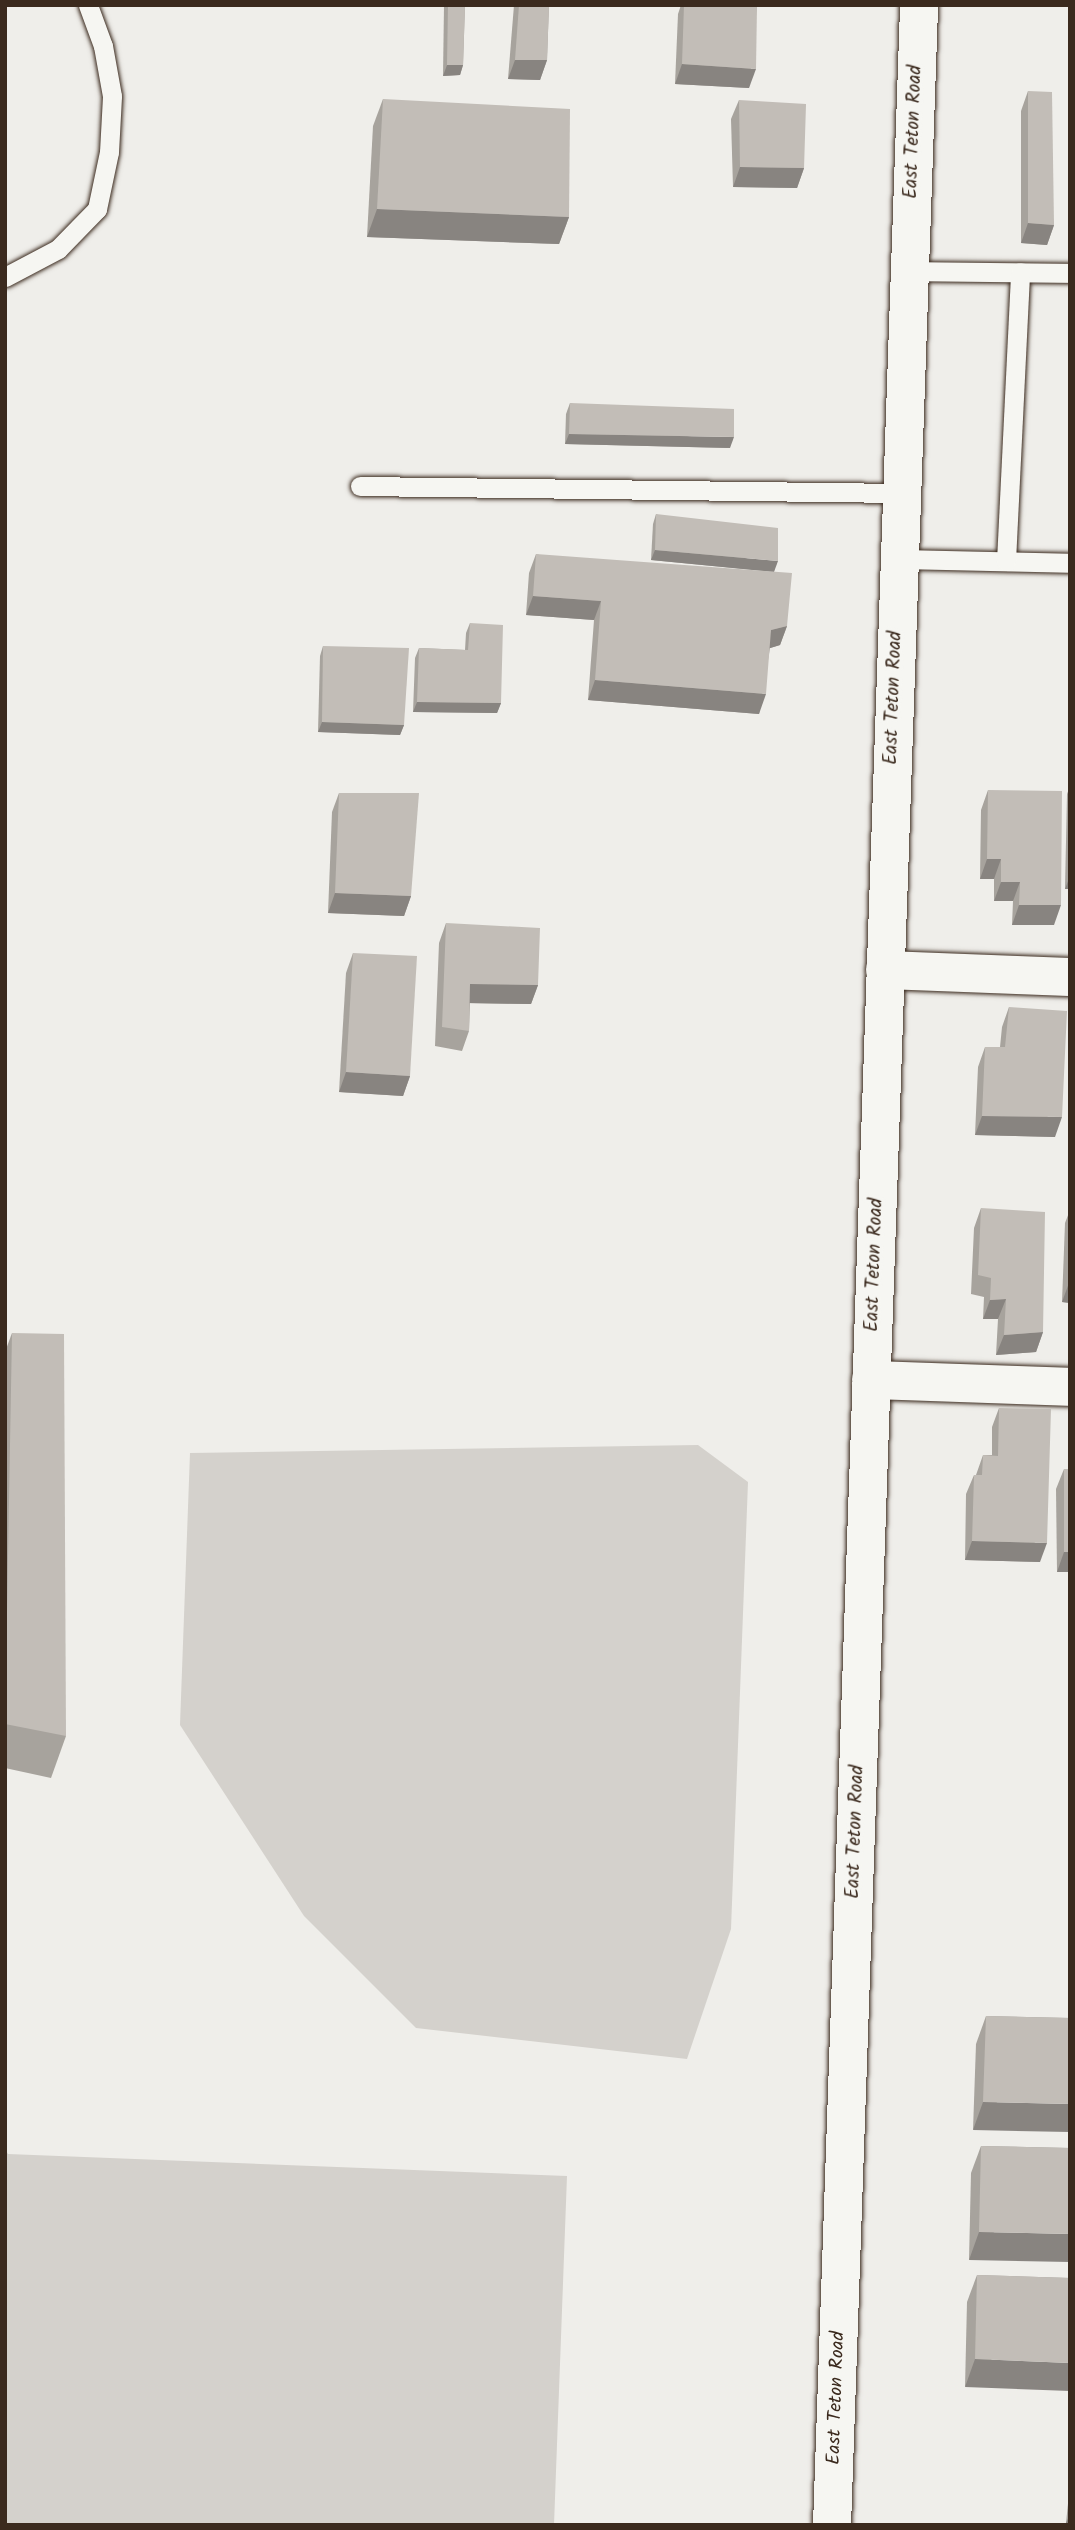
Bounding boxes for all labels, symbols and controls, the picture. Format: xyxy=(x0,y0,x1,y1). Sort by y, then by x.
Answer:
street label: East Teton Road xyxy=(900,65,928,199)
street label: East Teton Road xyxy=(880,631,908,765)
street label: East Teton Road xyxy=(861,1198,889,1332)
street label: East Teton Road xyxy=(842,1765,870,1899)
street label: East Teton Road xyxy=(823,2331,851,2465)

